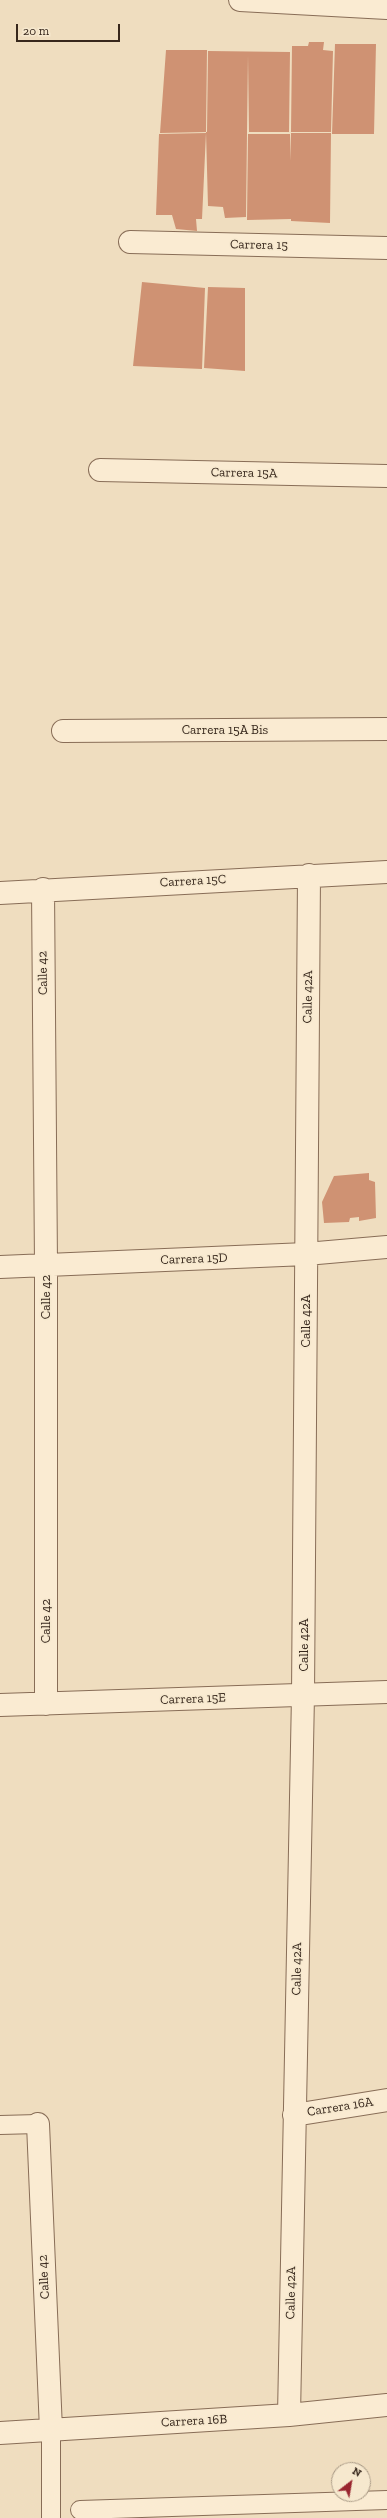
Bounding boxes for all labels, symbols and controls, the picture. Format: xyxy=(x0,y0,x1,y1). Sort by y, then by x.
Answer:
scale bar xyxy=(18,16,122,42)
text: 20 m xyxy=(23,24,49,38)
street label: Carrera 15 xyxy=(230,237,288,253)
street label: Carrera 15A xyxy=(211,465,277,481)
street label: Carrera 15A Bis xyxy=(182,722,268,738)
street label: Carrera 15C xyxy=(159,871,227,891)
street label: Calle 42 xyxy=(35,951,51,995)
street label: Calle 42A xyxy=(300,970,316,1024)
street label: Carrera 15D xyxy=(160,1250,228,1268)
street label: Calle 42 xyxy=(38,1275,54,1319)
street label: Calle 42A xyxy=(298,1295,314,1347)
street label: Calle 42 xyxy=(38,1599,54,1643)
street label: Calle 42A xyxy=(296,1619,312,1671)
street label: Carrera 15E xyxy=(160,1690,226,1708)
street label: Calle 42A xyxy=(289,1942,305,1996)
street label: Carrera 16A xyxy=(306,2094,374,2120)
street label: Calle 42 xyxy=(35,2254,53,2300)
street label: Calle 42A xyxy=(283,2266,299,2320)
street label: Carrera 16B xyxy=(161,2411,227,2431)
north arrow xyxy=(331,2462,371,2502)
text: N xyxy=(350,2464,364,2480)

